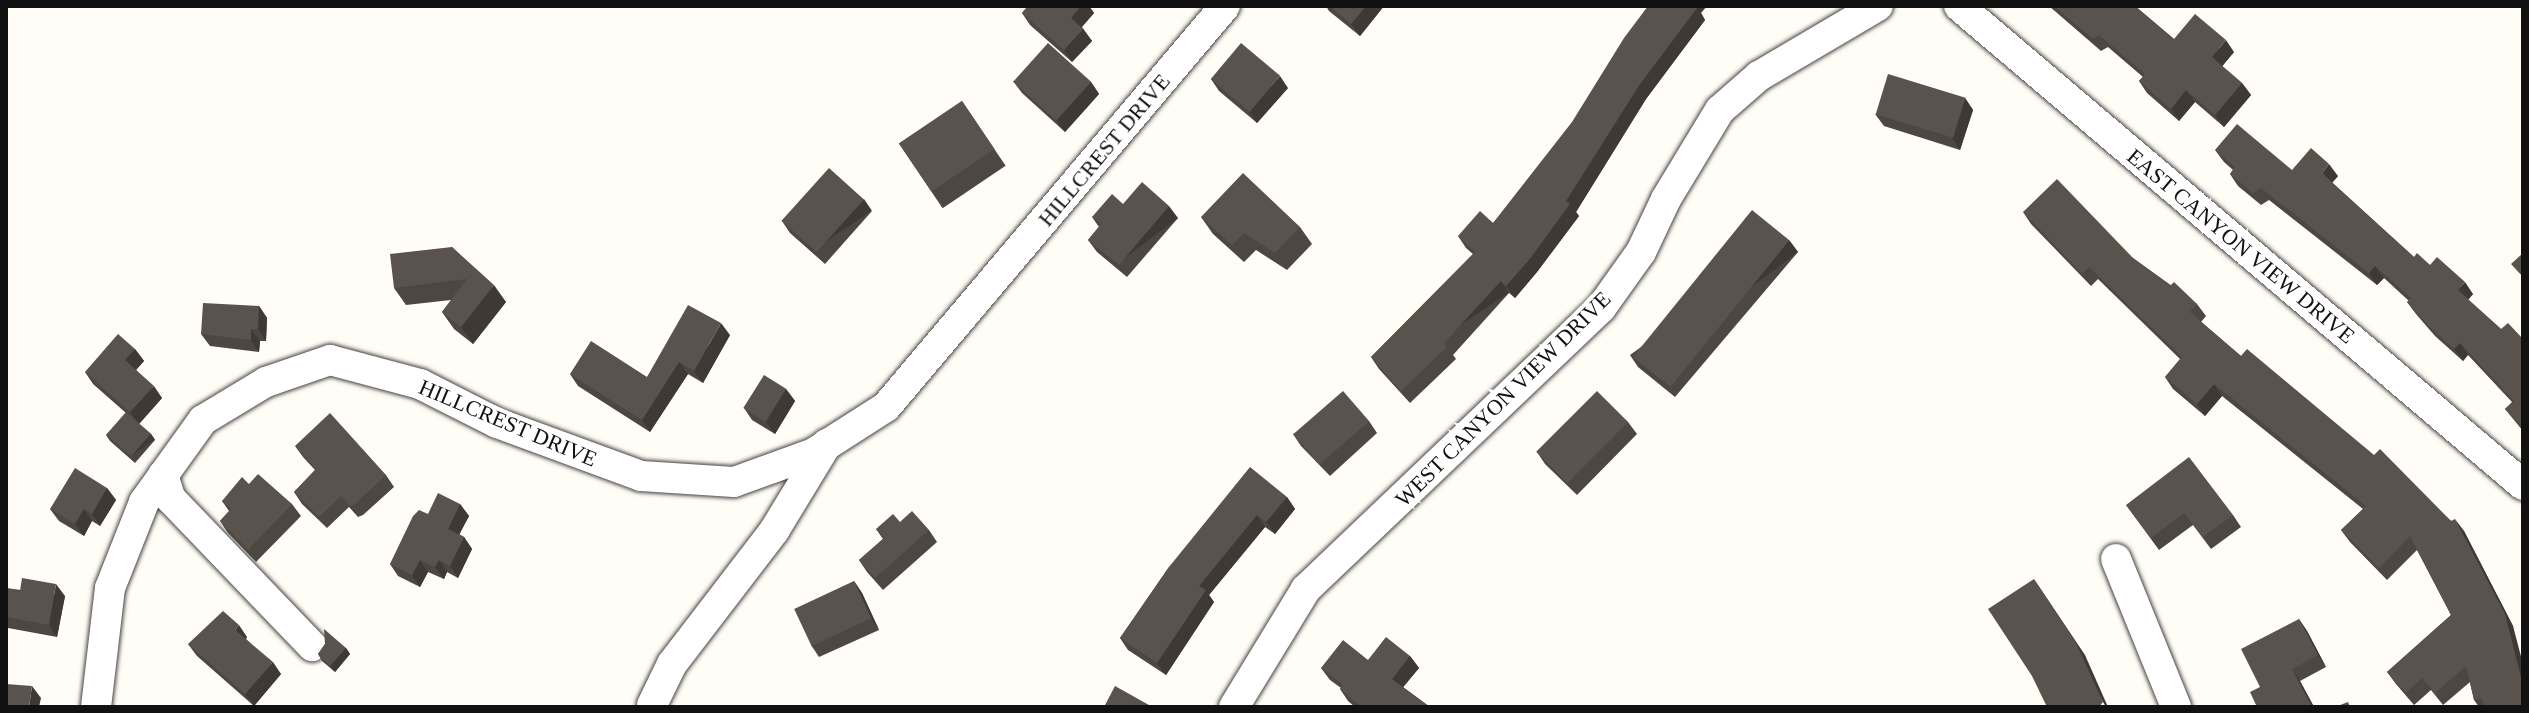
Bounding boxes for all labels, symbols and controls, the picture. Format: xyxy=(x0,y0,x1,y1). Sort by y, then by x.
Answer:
street label: HILLCREST DRIVE xyxy=(1032,68,1176,232)
street label: EAST CANYON VIEW DRIVE xyxy=(2121,143,2361,349)
street label: WEST CANYON VIEW DRIVE xyxy=(1389,285,1617,513)
street label: HILLCREST DRIVE xyxy=(415,373,601,473)

